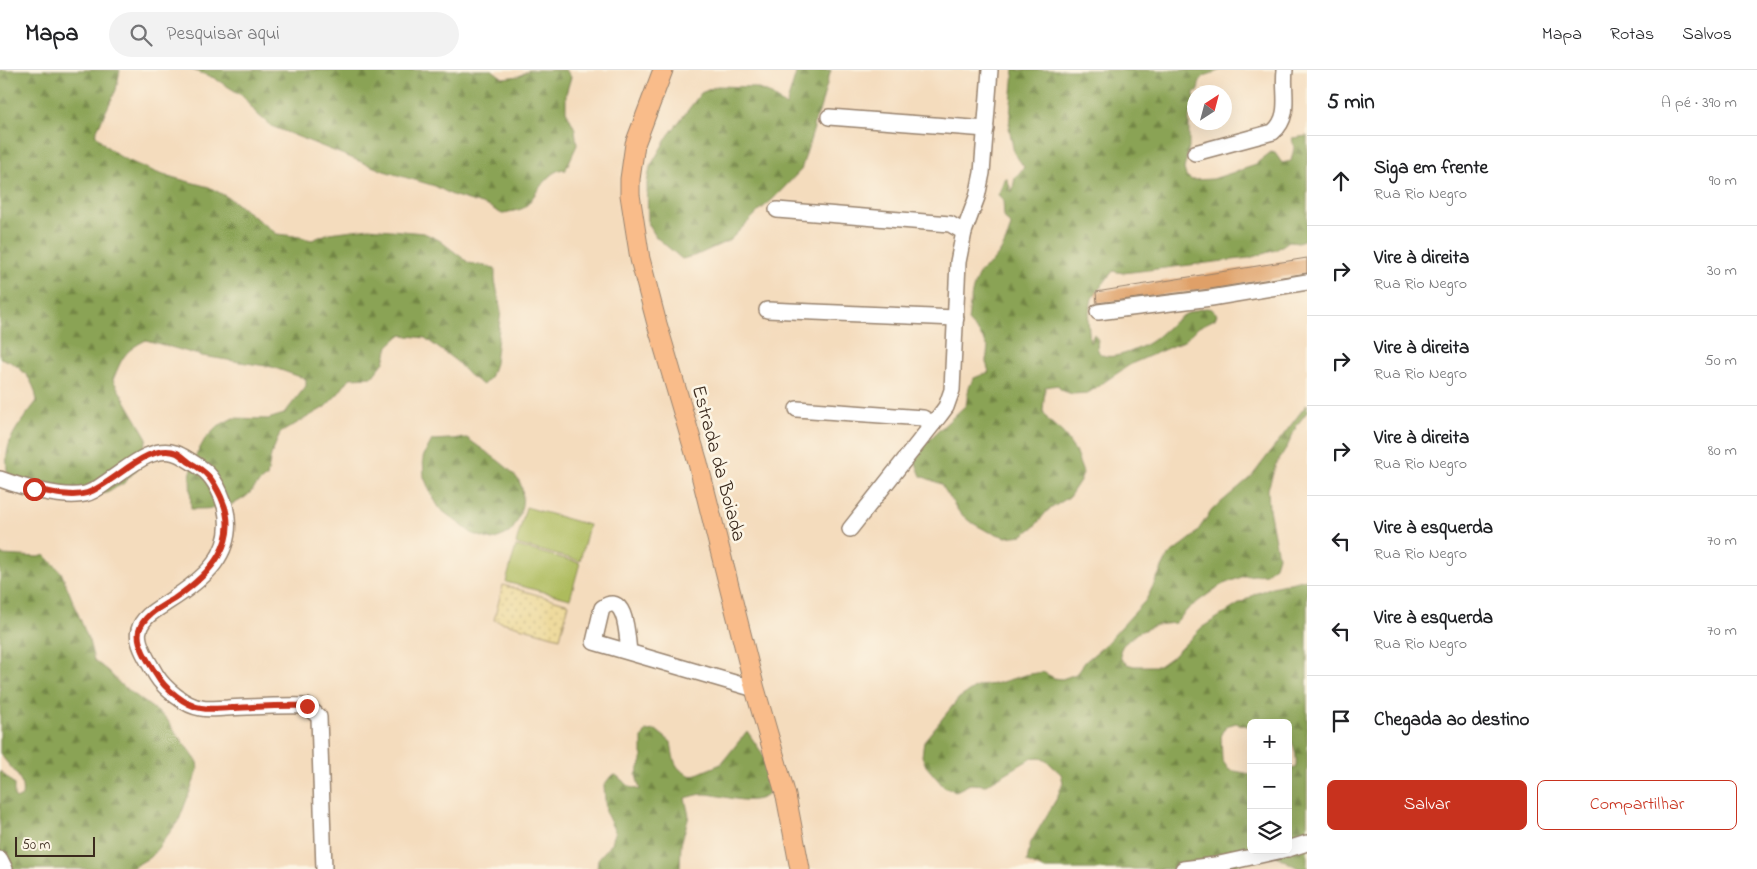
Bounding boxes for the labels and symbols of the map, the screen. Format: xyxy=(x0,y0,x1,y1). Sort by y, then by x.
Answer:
north arrow xyxy=(1187,85,1232,130)
street label: Estrada da Boiada xyxy=(683,382,752,545)
route start xyxy=(23,478,46,501)
route end xyxy=(296,695,319,718)
scale bar xyxy=(15,834,95,857)

